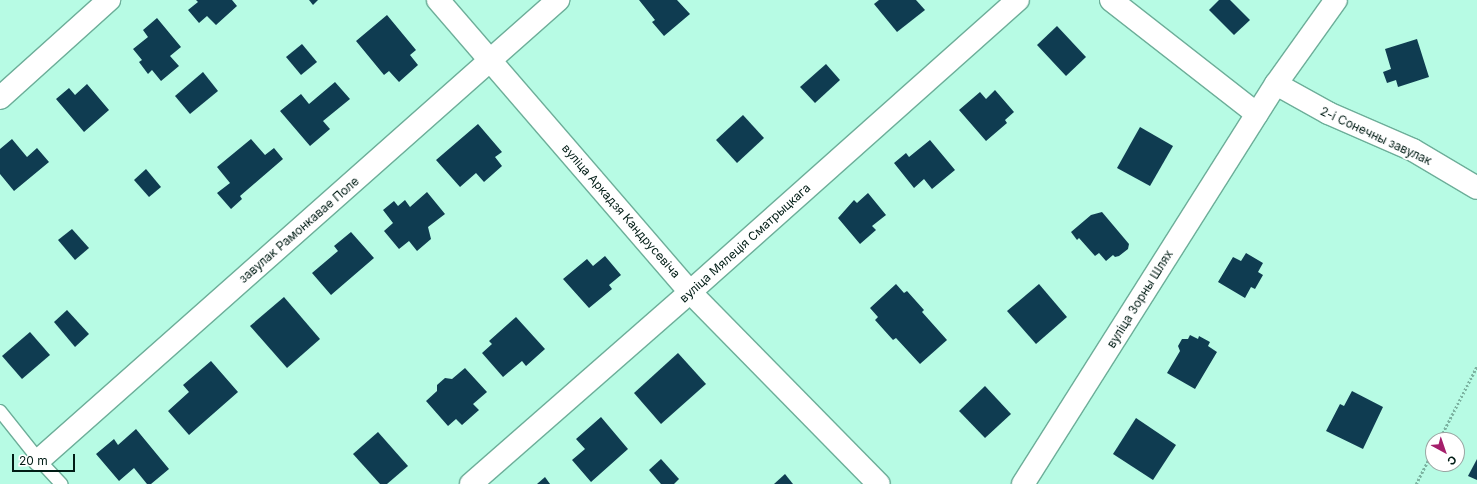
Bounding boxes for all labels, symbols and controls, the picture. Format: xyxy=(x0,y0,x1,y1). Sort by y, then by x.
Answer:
street label: 2-і Сонечны завулак xyxy=(1318,104,1434,168)
street label: вуліца Аркадзя Кандрусевіча xyxy=(559,141,683,281)
street label: завулак Рамонкавае Поле xyxy=(236,174,362,286)
street label: вуліца Мялеція Сматрыцкага xyxy=(677,181,813,305)
street label: вуліца Зорны Шлях xyxy=(1104,247,1176,351)
north arrow xyxy=(1425,432,1465,472)
scale bar xyxy=(14,446,77,472)
text: С xyxy=(1444,452,1460,468)
text: 20 m xyxy=(19,453,48,468)

